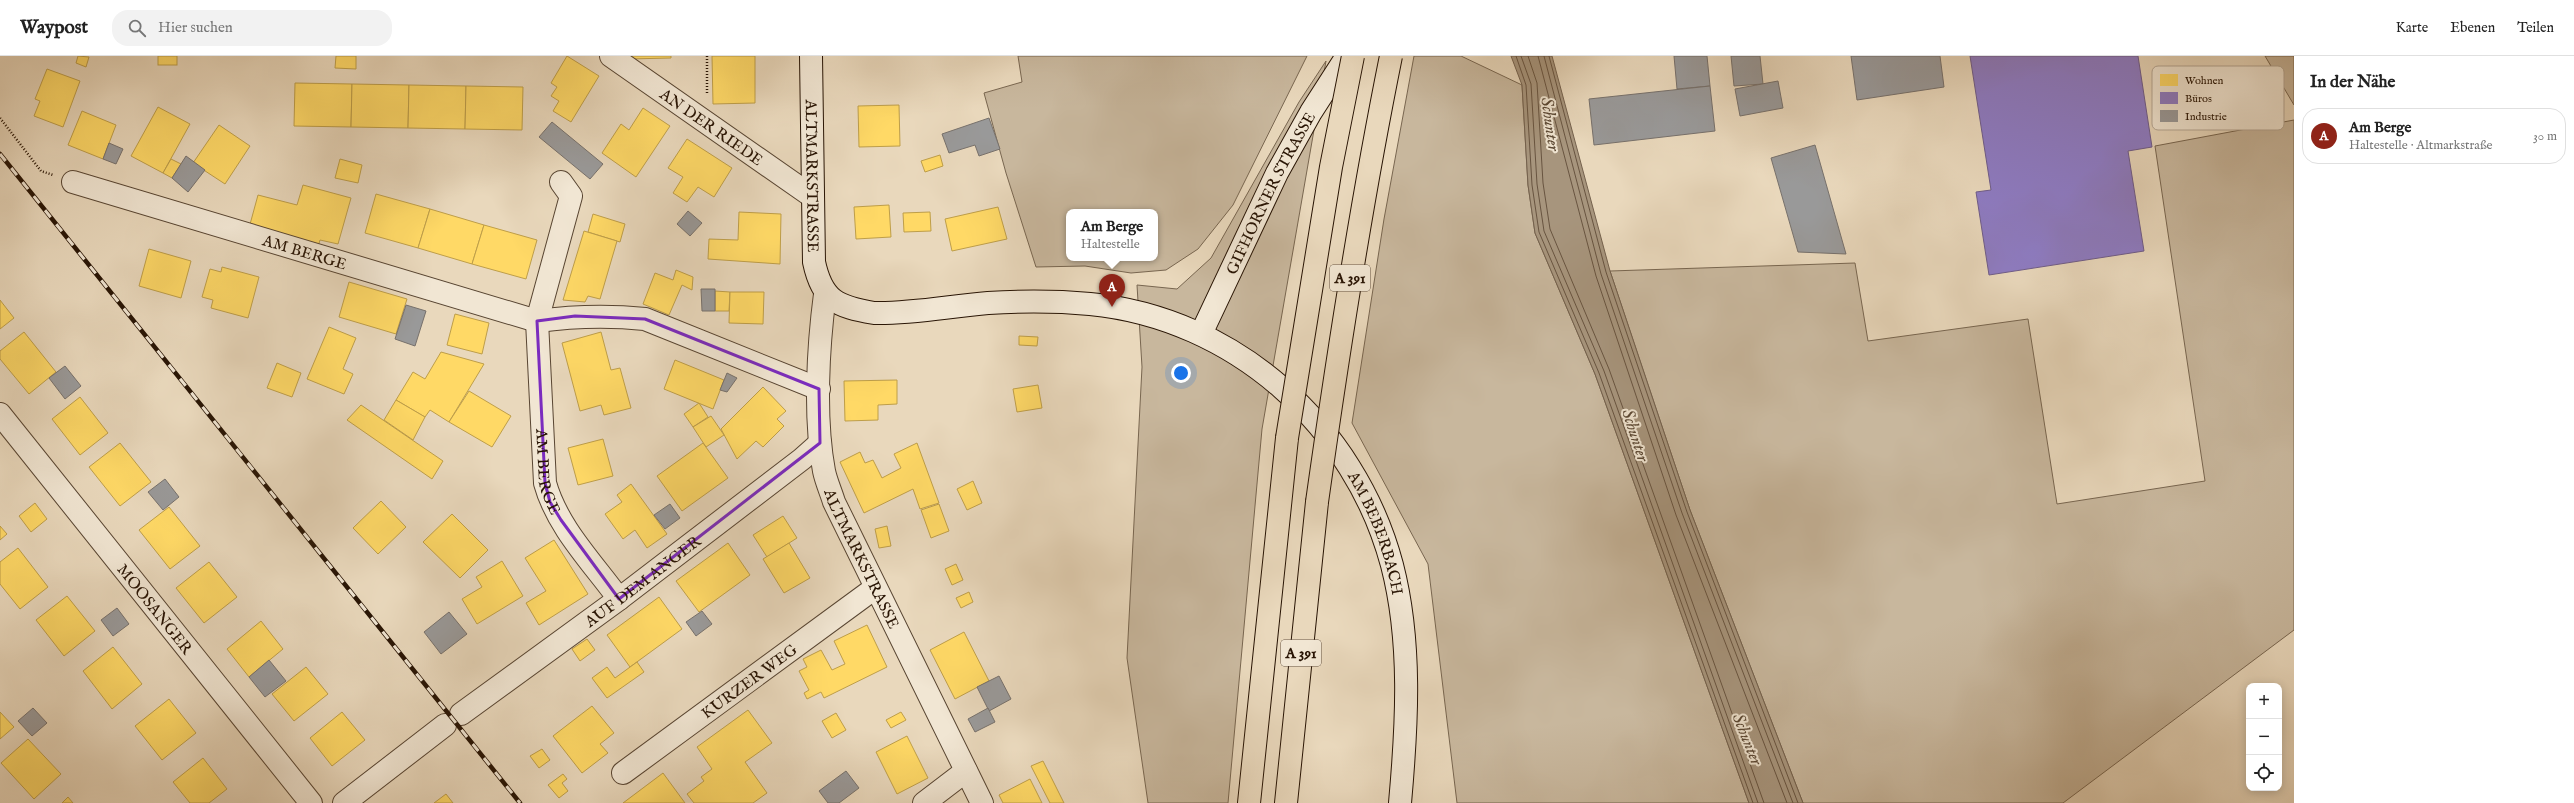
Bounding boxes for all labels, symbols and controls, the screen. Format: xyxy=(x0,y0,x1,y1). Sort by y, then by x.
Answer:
search box xyxy=(112,10,392,46)
text: Waypost xyxy=(20,16,88,40)
icon: search xyxy=(126,17,148,39)
text: Hier suchen xyxy=(158,18,233,37)
text: Karte xyxy=(2396,19,2428,37)
text: Ebenen xyxy=(2450,19,2495,37)
text: Teilen xyxy=(2517,19,2554,37)
legend xyxy=(2152,66,2284,130)
text: In der Nähe xyxy=(2310,72,2395,93)
text: Wohnen xyxy=(2185,74,2224,88)
street label: AN DER RIEDE xyxy=(654,85,766,171)
text: Büros xyxy=(2185,92,2212,106)
water label: Schunter xyxy=(1535,96,1564,154)
street label: ALTMARKSTRASSE xyxy=(800,98,822,253)
street label: GIFHORNER STRASSE xyxy=(1223,109,1321,278)
text: Industrie xyxy=(2185,110,2227,124)
text: Am Berge xyxy=(2349,118,2411,137)
text: A xyxy=(2320,128,2328,145)
text: 30 m xyxy=(2533,128,2557,145)
text: Haltestelle · Altmarkstraße xyxy=(2349,137,2493,154)
popup xyxy=(1066,209,1158,261)
text: Am Berge xyxy=(1081,217,1143,236)
street label: AM BERGE xyxy=(259,231,349,275)
text: Haltestelle xyxy=(1081,236,1140,253)
road number: A 391 xyxy=(1330,265,1370,291)
pin: A xyxy=(1099,274,1125,307)
your location xyxy=(1171,363,1191,383)
water label: Schunter xyxy=(1616,407,1653,465)
street label: AM BERGE xyxy=(530,427,564,518)
street label: AM BEBERBACH xyxy=(1342,467,1406,597)
street label: ALTMARKSTRASSE xyxy=(818,485,903,632)
street label: AUF DEM ANGER xyxy=(581,532,706,633)
street label: MOOSANGER xyxy=(112,561,197,660)
street label: KURZER WEG xyxy=(698,640,802,724)
road number: A 391 xyxy=(1281,640,1321,666)
map controls xyxy=(2246,683,2282,791)
button: + xyxy=(2246,683,2282,719)
water label: Schunter xyxy=(1727,711,1767,770)
button: − xyxy=(2246,719,2282,755)
button: locate xyxy=(2246,755,2282,791)

